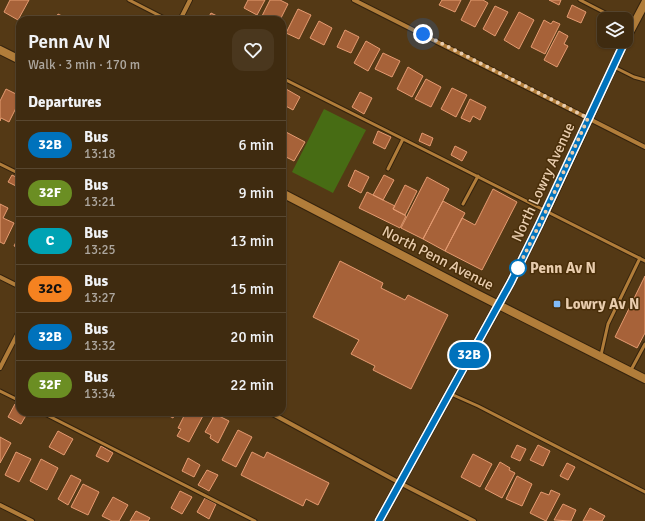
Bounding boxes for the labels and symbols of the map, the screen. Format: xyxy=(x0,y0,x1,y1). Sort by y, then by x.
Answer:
your location xyxy=(413,24,433,44)
street label: North Lowry Avenue xyxy=(507,119,579,245)
street label: North Penn Avenue xyxy=(379,222,497,294)
marker: Penn Av N xyxy=(509,259,527,277)
place label: Penn Av N xyxy=(530,259,596,277)
place label: Lowry Av N xyxy=(565,295,639,313)
marker: Lowry Av N xyxy=(552,299,562,309)
line badge: 32B xyxy=(446,342,492,368)

